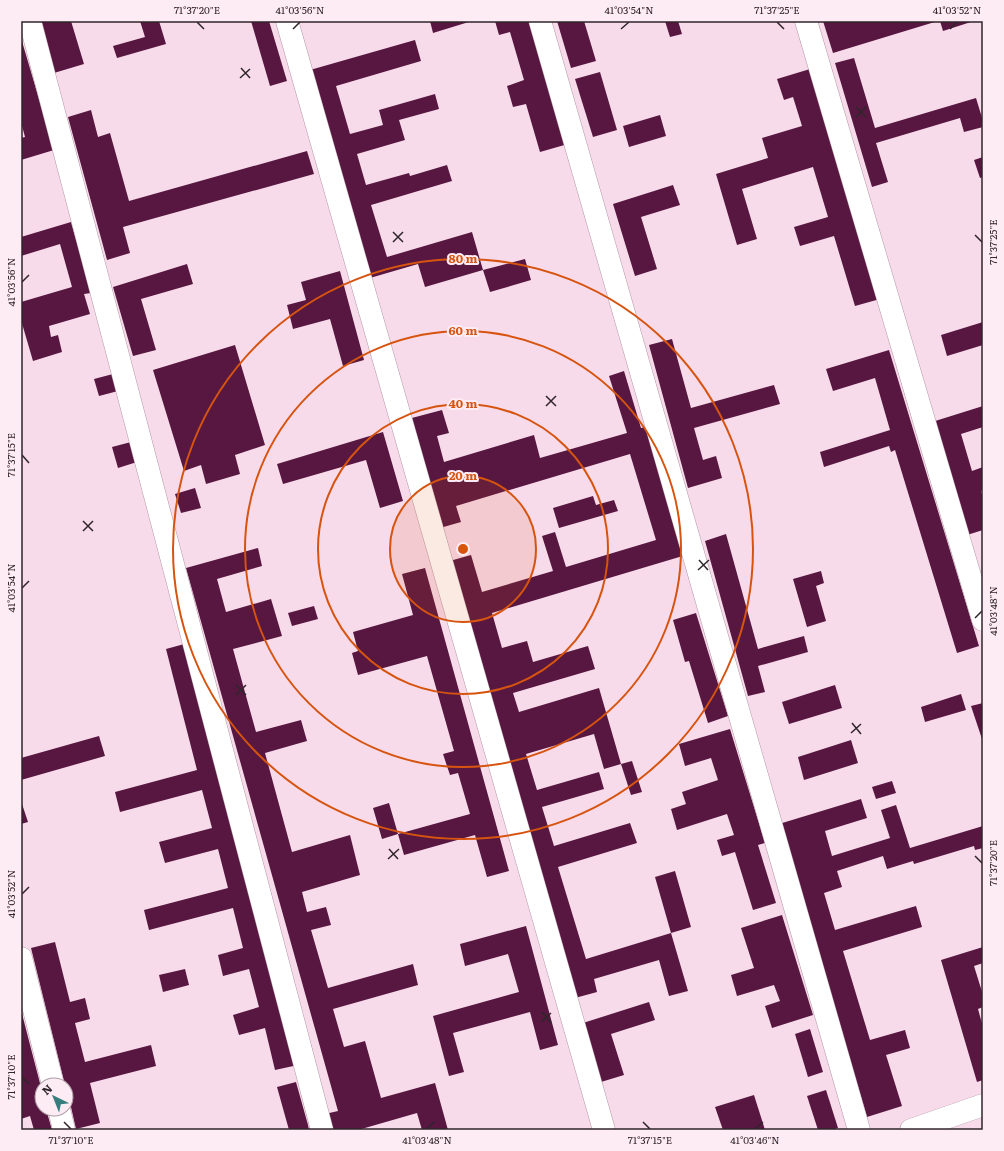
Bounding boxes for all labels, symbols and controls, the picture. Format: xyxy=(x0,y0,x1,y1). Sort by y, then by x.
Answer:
text: 71°37'20"E xyxy=(174,2,220,17)
text: 41°03'56"N xyxy=(276,2,324,17)
text: 41°03'54"N xyxy=(604,2,654,17)
text: 71°37'25"E xyxy=(754,2,800,17)
text: 41°03'52"N xyxy=(933,2,981,17)
text: 71°37'25"E xyxy=(985,219,1000,265)
text: 80 m xyxy=(449,249,477,267)
text: 41°03'56"N xyxy=(3,258,18,306)
text: 60 m xyxy=(449,321,477,339)
text: 40 m xyxy=(449,394,478,412)
text: 71°37'15"E xyxy=(3,433,18,477)
text: 20 m xyxy=(449,466,477,484)
centre of rings xyxy=(456,542,470,556)
text: 41°03'54"N xyxy=(3,563,18,613)
text: 41°03'48"N xyxy=(985,586,1000,636)
text: 71°37'20"E xyxy=(985,840,1000,886)
text: 41°03'52"N xyxy=(3,870,18,918)
text: 71°37'10"E xyxy=(3,1054,18,1100)
north arrow xyxy=(34,1077,74,1117)
text: N xyxy=(38,1080,55,1098)
text: 71°37'10"E xyxy=(48,1132,94,1147)
text: 41°03'48"N xyxy=(402,1132,452,1147)
text: 71°37'15"E xyxy=(628,1132,672,1147)
text: 41°03'46"N xyxy=(730,1132,780,1147)

